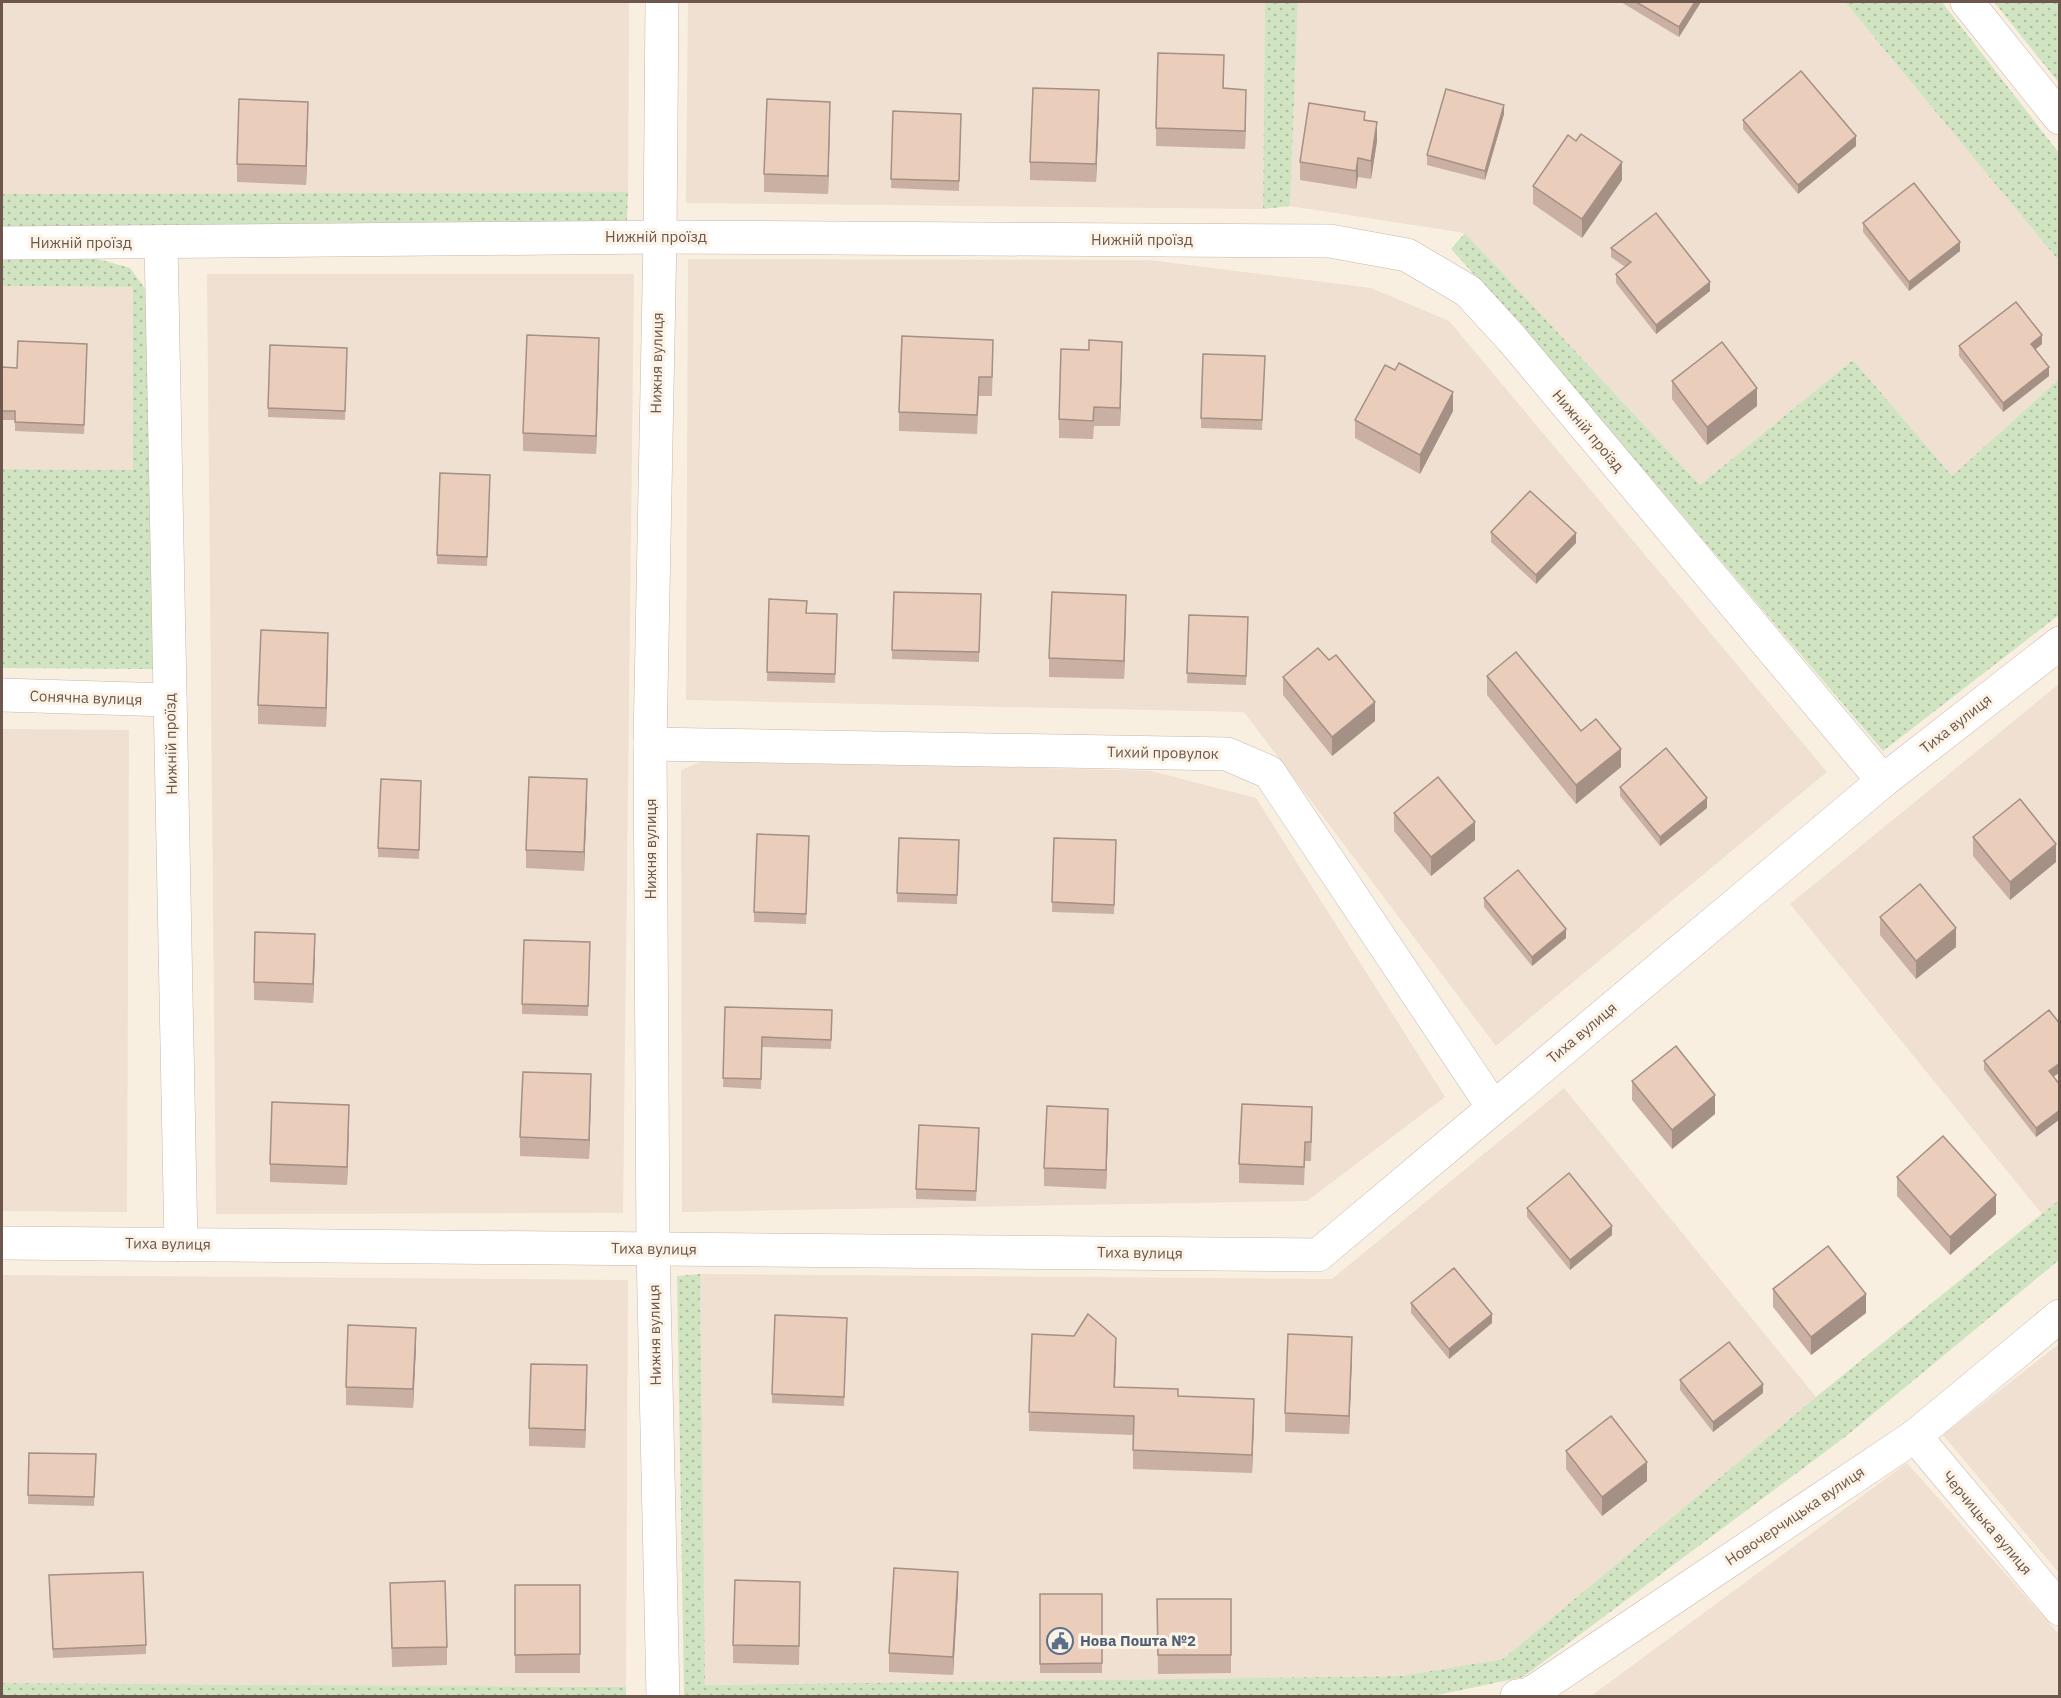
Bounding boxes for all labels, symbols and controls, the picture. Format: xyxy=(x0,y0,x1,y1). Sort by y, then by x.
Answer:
street label: Нижній проїзд xyxy=(605,227,707,246)
street label: Нижній проїзд xyxy=(1091,230,1193,249)
street label: Нижній проїзд xyxy=(30,233,132,252)
street label: Нижня вулиця xyxy=(646,312,667,414)
street label: Нижній проїзд xyxy=(1548,386,1628,476)
street label: Сонячна вулиця xyxy=(29,686,143,709)
street label: Тиха вулиця xyxy=(1916,690,1995,757)
street label: Нижній проїзд xyxy=(160,693,181,795)
street label: Тихий провулок xyxy=(1107,742,1219,763)
street label: Нижня вулиця xyxy=(641,798,660,900)
street label: Тиха вулиця xyxy=(1543,998,1621,1067)
street label: Тиха вулиця xyxy=(125,1233,211,1254)
street label: Тиха вулиця xyxy=(611,1238,697,1259)
street label: Тиха вулиця xyxy=(1097,1242,1183,1263)
street label: Нижня вулиця xyxy=(644,1284,665,1386)
street label: Новочерчицька вулиця xyxy=(1721,1462,1868,1569)
street label: Черчицька вулиця xyxy=(1938,1467,2036,1578)
public building icon: Нова Пошта №2 xyxy=(1045,1626,1075,1656)
place label: Нова Пошта №2 xyxy=(1080,1631,1196,1650)

